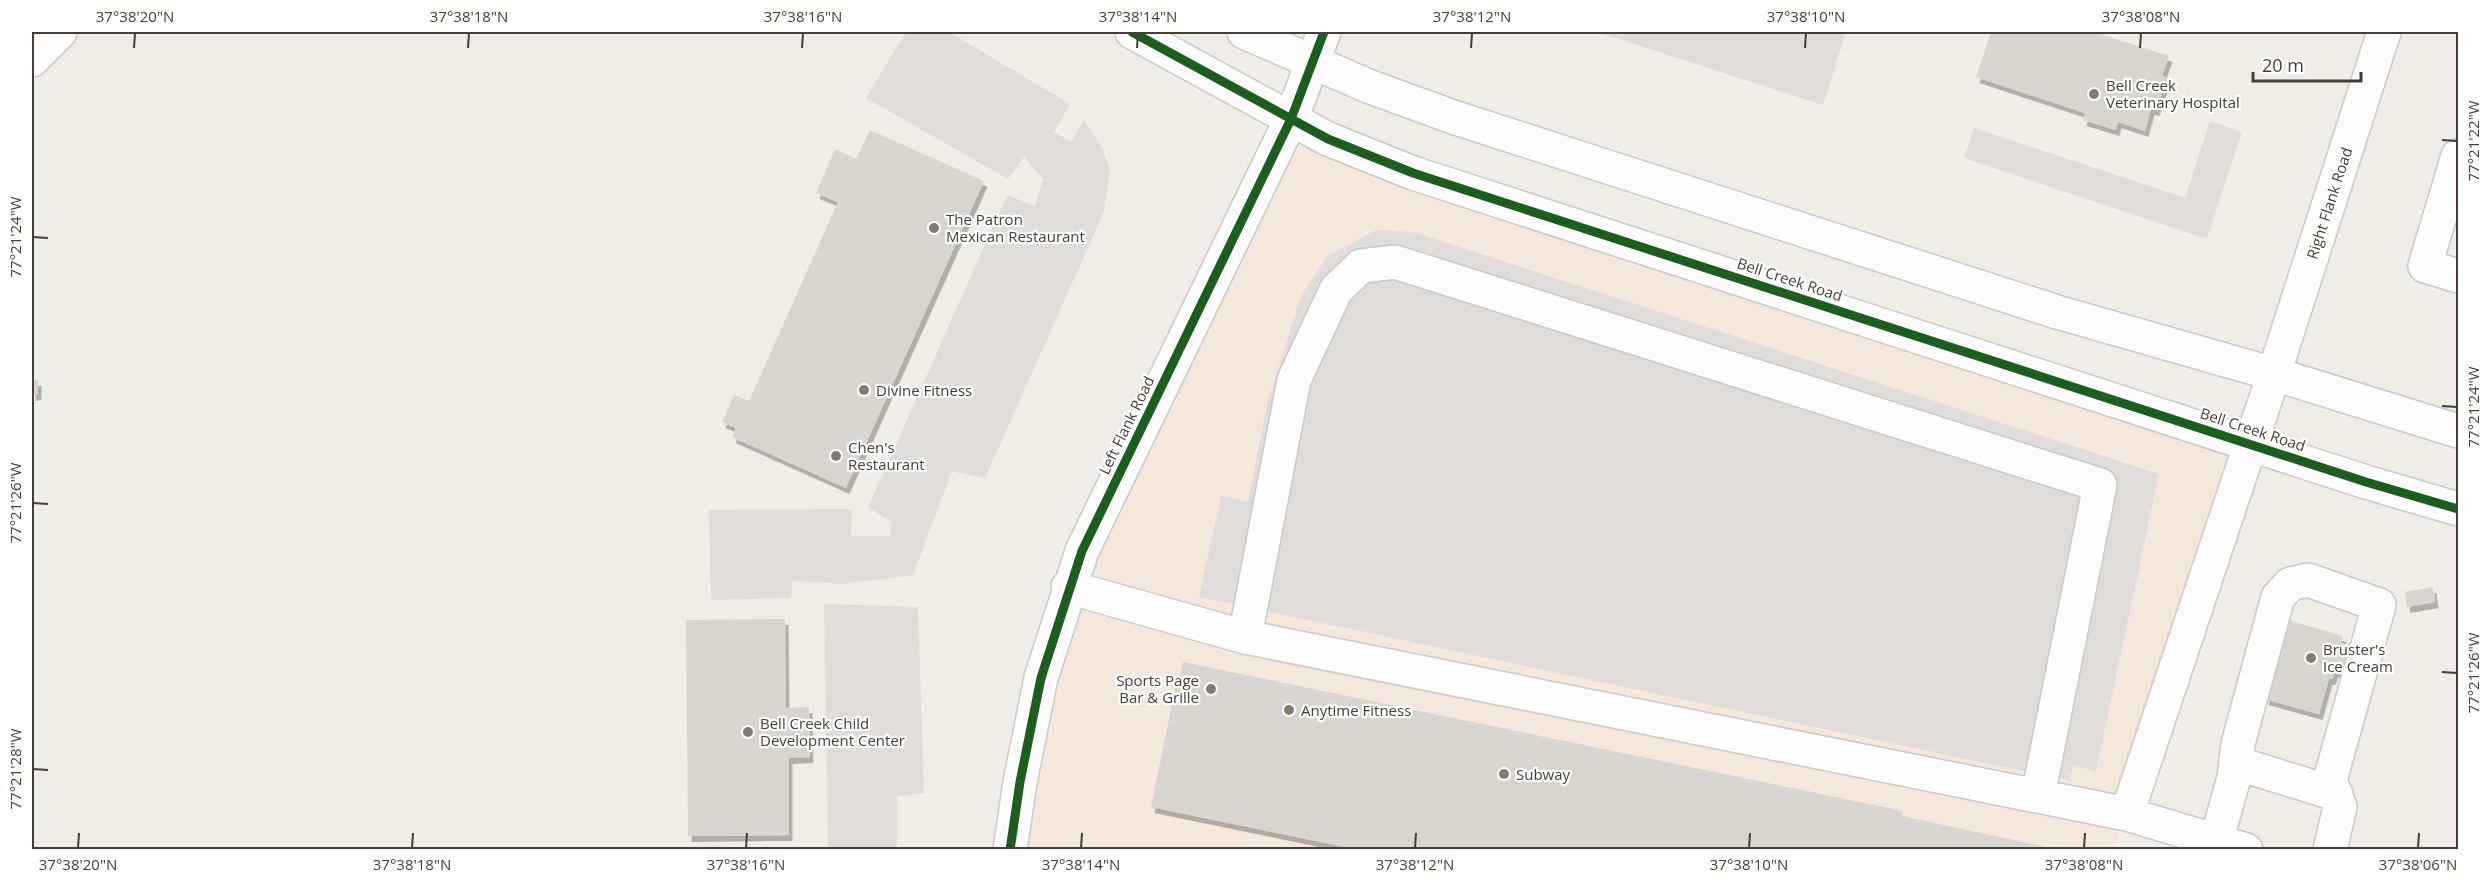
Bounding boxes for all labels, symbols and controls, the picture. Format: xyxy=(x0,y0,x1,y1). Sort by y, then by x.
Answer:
text: 37°38'20"N xyxy=(96,6,174,26)
text: 37°38'18"N xyxy=(430,6,508,26)
text: 37°38'16"N xyxy=(764,6,842,26)
text: 37°38'14"N xyxy=(1099,6,1177,26)
text: 37°38'12"N xyxy=(1433,6,1511,26)
text: 37°38'10"N xyxy=(1767,6,1845,26)
text: 37°38'08"N xyxy=(2102,6,2180,26)
scale bar xyxy=(2253,45,2361,83)
text: 20 m xyxy=(2262,53,2304,77)
place label: Bell Creek Veterinary Hospital xyxy=(2106,75,2240,112)
marker: Bell Creek Veterinary Hospital xyxy=(2087,87,2101,101)
text: 77°21'22"W xyxy=(2463,100,2483,182)
street label: Right Flank Road xyxy=(2302,145,2356,261)
text: 77°21'24"W xyxy=(5,196,25,278)
place label: The Patron Mexican Restaurant xyxy=(946,209,1085,246)
marker: The Patron Mexican Restaurant xyxy=(927,221,941,235)
street label: Bell Creek Road xyxy=(1735,253,1845,305)
text: 77°21'24"W xyxy=(2463,366,2483,448)
street label: Left Flank Road xyxy=(1094,372,1158,478)
place label: Divine Fitness xyxy=(876,380,972,400)
marker: Divine Fitness xyxy=(857,383,871,397)
street label: Bell Creek Road xyxy=(2198,403,2308,455)
place label: Chen's Restaurant xyxy=(848,437,925,474)
marker: Chen's Restaurant xyxy=(829,449,843,463)
text: 77°21'26"W xyxy=(5,462,25,544)
text: 77°21'26"W xyxy=(2463,632,2483,714)
place label: Bruster's Ice Cream xyxy=(2323,639,2393,676)
marker: Bruster's Ice Cream xyxy=(2304,651,2318,665)
place label: Sports Page Bar & Grille xyxy=(1116,670,1199,707)
marker: Sports Page Bar & Grille xyxy=(1204,682,1218,696)
place label: Anytime Fitness xyxy=(1301,700,1411,720)
marker: Anytime Fitness xyxy=(1282,703,1296,717)
place label: Bell Creek Child Development Center xyxy=(760,713,905,750)
marker: Bell Creek Child Development Center xyxy=(741,725,755,739)
text: 77°21'28"W xyxy=(5,728,25,810)
place label: Subway xyxy=(1516,764,1571,784)
marker: Subway xyxy=(1497,767,1511,781)
text: 37°38'20"N xyxy=(39,854,117,874)
text: 37°38'18"N xyxy=(373,854,451,874)
text: 37°38'16"N xyxy=(707,854,785,874)
text: 37°38'14"N xyxy=(1042,854,1120,874)
text: 37°38'12"N xyxy=(1376,854,1454,874)
text: 37°38'10"N xyxy=(1710,854,1788,874)
text: 37°38'08"N xyxy=(2045,854,2123,874)
text: 37°38'06"N xyxy=(2379,854,2457,874)

